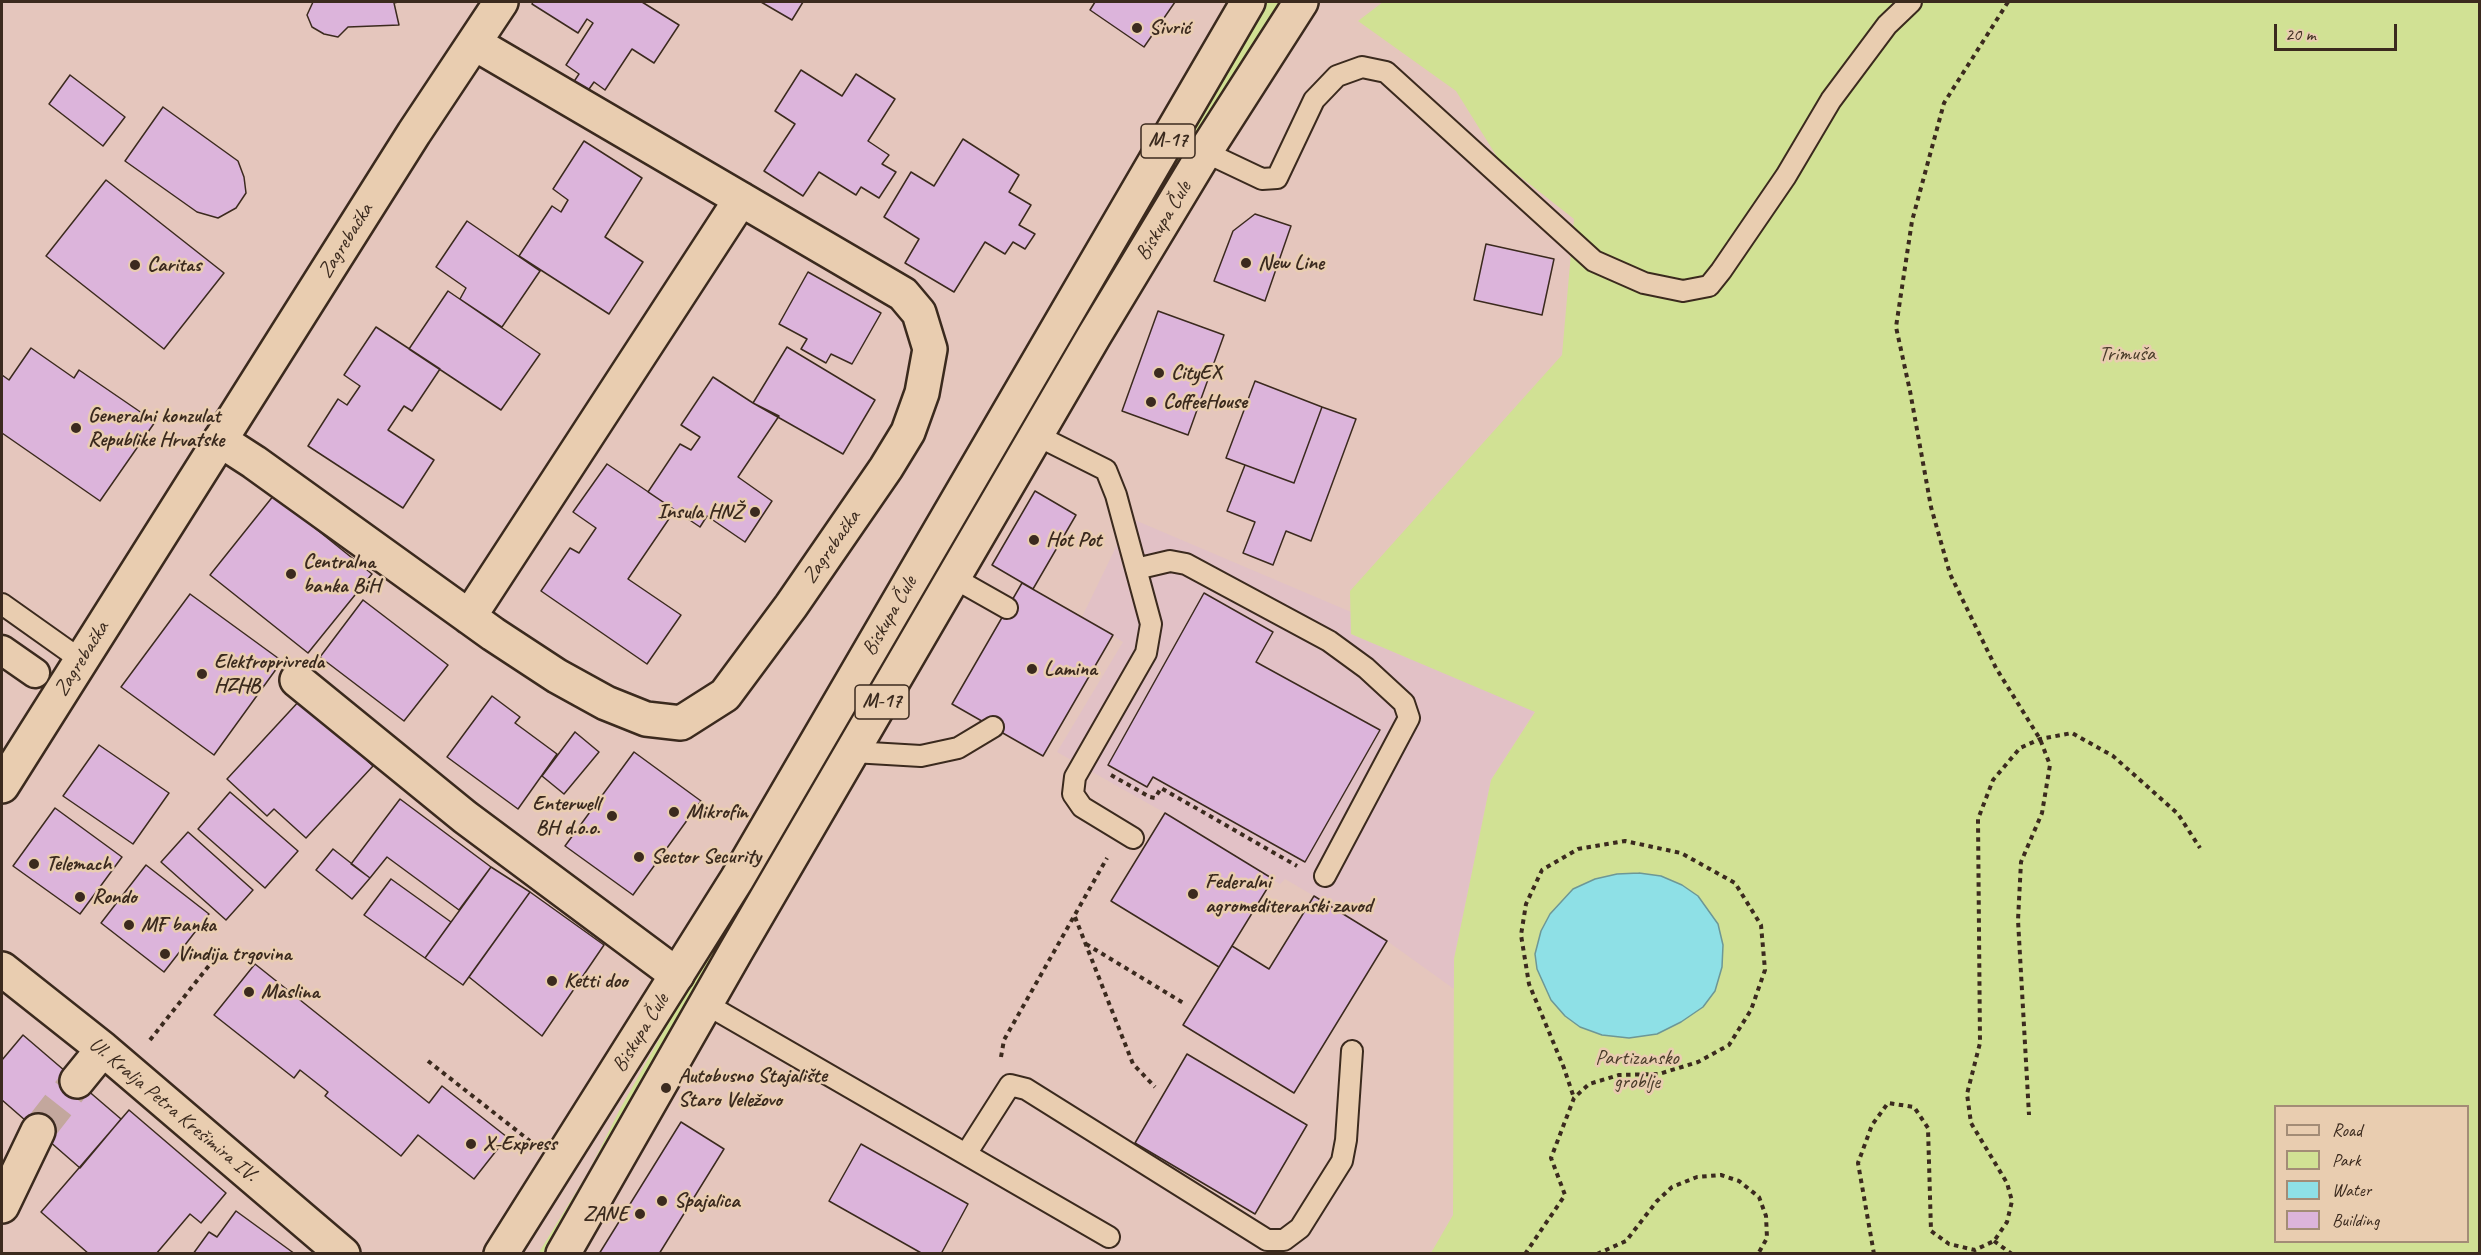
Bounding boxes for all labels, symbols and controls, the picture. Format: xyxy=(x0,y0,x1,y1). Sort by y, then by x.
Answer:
scale bar xyxy=(2277,12,2400,50)
place label: Sivrić xyxy=(1149,15,1190,41)
marker: Sivrić xyxy=(1130,21,1144,35)
text: 20 m xyxy=(2285,23,2316,45)
road number: M-17 xyxy=(1141,124,1195,158)
street label: Biskupa Čule xyxy=(1131,177,1197,265)
street label: Zagrebačka xyxy=(313,199,379,283)
place label: New Line xyxy=(1258,250,1324,276)
place label: Caritas xyxy=(147,252,201,278)
marker: New Line xyxy=(1239,256,1253,270)
marker: Caritas xyxy=(128,258,142,272)
park label: Trimuša xyxy=(2099,341,2155,367)
place label: CityEX xyxy=(1171,360,1221,386)
marker: CityEX xyxy=(1152,366,1166,380)
place label: CoffeeHouse xyxy=(1163,389,1247,415)
marker: CoffeeHouse xyxy=(1144,395,1158,409)
place label: Generalni konzulat Republike Hrvatske xyxy=(88,403,224,453)
marker: Generalni konzulat Republike Hrvatske xyxy=(69,421,83,435)
place label: Insula HNŽ xyxy=(657,499,743,525)
marker: Insula HNŽ xyxy=(748,505,762,519)
street label: Zagrebačka xyxy=(798,506,866,588)
place label: Hot Pot xyxy=(1046,527,1101,553)
marker: Hot Pot xyxy=(1027,533,1041,547)
place label: Centralna banka BiH xyxy=(303,549,380,599)
marker: Centralna banka BiH xyxy=(284,567,298,581)
street label: Biskupa Čule xyxy=(857,572,923,660)
street label: Zagrebačka xyxy=(49,617,115,701)
place label: Elektroprivreda HZHB xyxy=(214,649,324,699)
place label: Lamina xyxy=(1044,656,1097,682)
marker: Lamina xyxy=(1025,662,1039,676)
marker: Elektroprivreda HZHB xyxy=(195,667,209,681)
road number: M-17 xyxy=(855,685,909,719)
place label: Enterwell BH d.o.o. xyxy=(532,791,600,841)
place label: Mikrofin xyxy=(686,799,748,825)
marker: Mikrofin xyxy=(667,805,681,819)
marker: Enterwell BH d.o.o. xyxy=(605,809,619,823)
place label: Sector Security xyxy=(651,844,761,870)
marker: Sector Security xyxy=(632,850,646,864)
place label: Telemach xyxy=(46,851,111,877)
marker: Telemach xyxy=(27,857,41,871)
place label: Federalni agromediteranski zavod xyxy=(1205,869,1372,919)
place label: Rondo xyxy=(92,884,136,910)
marker: Federalni agromediteranski zavod xyxy=(1186,887,1200,901)
marker: Rondo xyxy=(73,890,87,904)
place label: MF banka xyxy=(141,912,216,938)
marker: MF banka xyxy=(122,918,136,932)
place label: Vindija trgovina xyxy=(177,941,291,967)
marker: Vindija trgovina xyxy=(158,947,172,961)
place label: Ketti doo xyxy=(564,968,628,994)
marker: Ketti doo xyxy=(545,974,559,988)
place label: Maslina xyxy=(261,979,319,1005)
marker: Maslina xyxy=(242,985,256,999)
street label: Biskupa Čule xyxy=(607,989,675,1077)
street label: Ul. Kralja Petra Krešimira IV. xyxy=(84,1032,262,1188)
park label: Partizansko groblje xyxy=(1595,1045,1679,1095)
place label: Autobusno Stajalište Staro Veležovo xyxy=(678,1063,827,1113)
marker: Autobusno Stajalište Staro Veležovo xyxy=(659,1081,673,1095)
legend xyxy=(2274,1105,2469,1243)
text: Road xyxy=(2332,1119,2362,1141)
place label: X-Express xyxy=(483,1131,557,1157)
marker: X-Express xyxy=(464,1137,478,1151)
text: Park xyxy=(2332,1149,2361,1171)
text: Water xyxy=(2332,1179,2371,1201)
place label: Spajalica xyxy=(674,1188,740,1214)
marker: Spajalica xyxy=(655,1194,669,1208)
place label: ZANE xyxy=(583,1201,628,1227)
marker: ZANE xyxy=(633,1207,647,1221)
text: Building xyxy=(2332,1209,2379,1231)

